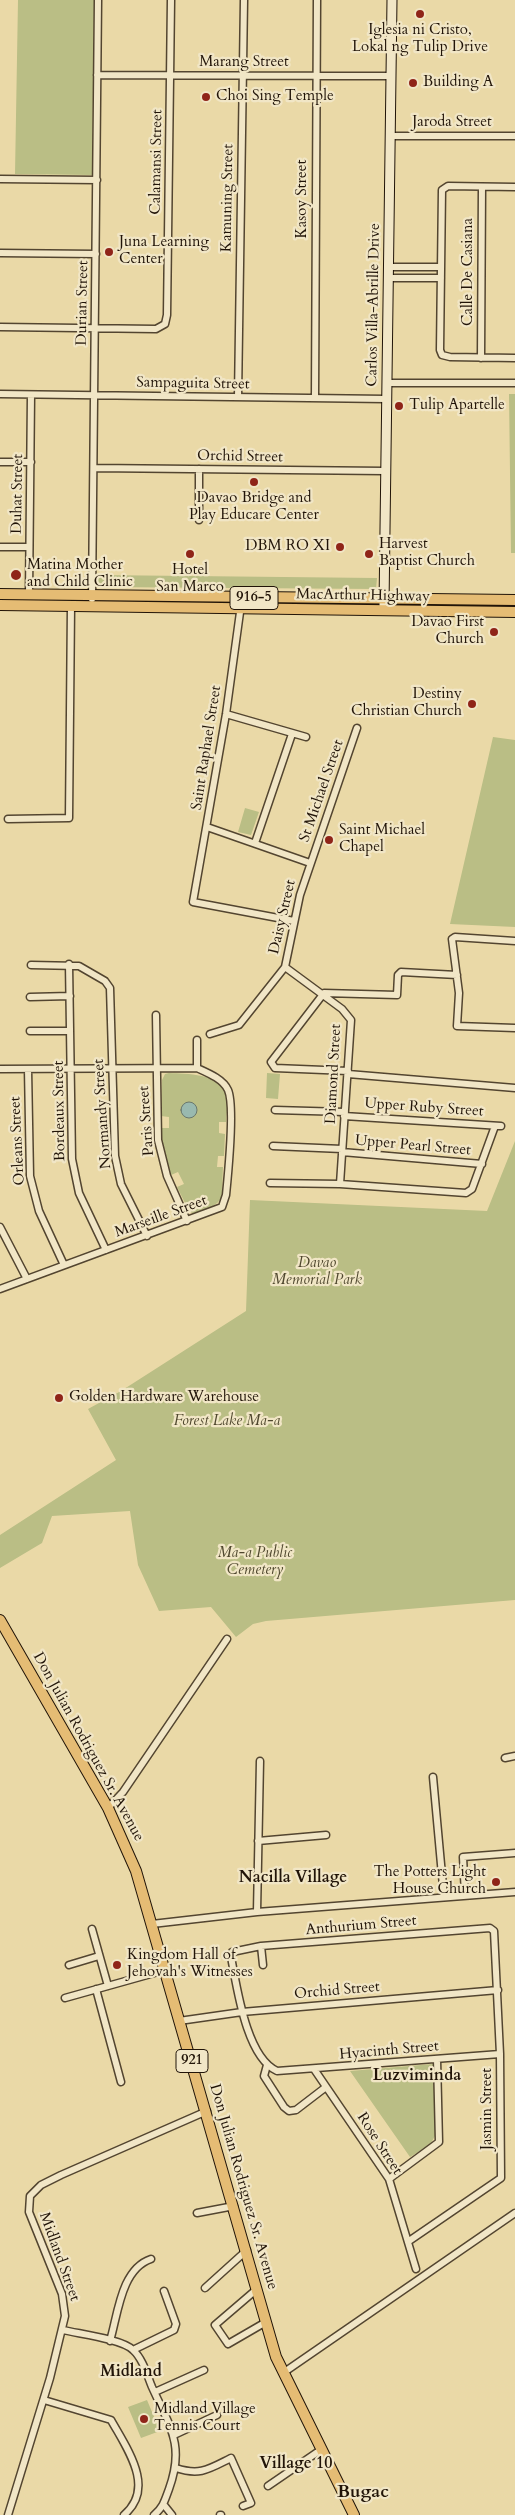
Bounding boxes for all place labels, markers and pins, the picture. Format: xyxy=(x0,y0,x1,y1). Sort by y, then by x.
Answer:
marker: Iglesia ni Cristo, Lokal ng Tulip Drive xyxy=(414,8,426,20)
place label: Iglesia ni Cristo, Lokal ng Tulip Drive xyxy=(352,22,488,57)
place label: Building A xyxy=(423,74,493,92)
marker: Building A xyxy=(407,77,419,89)
place label: Choi Sing Temple xyxy=(216,88,334,106)
marker: Choi Sing Temple xyxy=(200,91,212,103)
place label: Juna Learning Center xyxy=(119,234,209,269)
marker: Juna Learning Center xyxy=(103,246,115,258)
place label: Tulip Apartelle xyxy=(409,397,505,415)
marker: Tulip Apartelle xyxy=(393,400,405,412)
marker: Davao Bridge and Play Educare Center xyxy=(248,476,260,488)
place label: Davao Bridge and Play Educare Center xyxy=(189,490,319,525)
place label: Harvest Baptist Church xyxy=(379,536,475,571)
place label: DBM RO XI xyxy=(245,538,330,556)
marker: DBM RO XI xyxy=(334,541,346,553)
marker: Hotel San Marco xyxy=(184,548,196,560)
marker: Harvest Baptist Church xyxy=(363,548,375,560)
place label: Matina Mother and Child Clinic xyxy=(27,557,133,592)
place label: Hotel San Marco xyxy=(156,562,224,597)
marker: Matina Mother and Child Clinic xyxy=(9,568,23,582)
place label: Davao First Church xyxy=(411,614,484,649)
marker: Davao First Church xyxy=(488,626,500,638)
place label: Destiny Christian Church xyxy=(351,686,462,721)
marker: Destiny Christian Church xyxy=(466,698,478,710)
place label: Saint Michael Chapel xyxy=(339,822,425,857)
marker: Saint Michael Chapel xyxy=(323,834,335,846)
place label: Golden Hardware Warehouse xyxy=(69,1389,259,1407)
marker: Golden Hardware Warehouse xyxy=(53,1392,65,1404)
place label: The Potters Light House Church xyxy=(373,1864,486,1899)
marker: The Potters Light House Church xyxy=(490,1876,502,1888)
place label: Kingdom Hall of Jehovah's Witnesses xyxy=(127,1947,253,1982)
marker: Kingdom Hall of Jehovah's Witnesses xyxy=(111,1959,123,1971)
place label: Midland Village Tennis Court xyxy=(154,2401,256,2436)
marker: Midland Village Tennis Court xyxy=(138,2413,150,2425)

